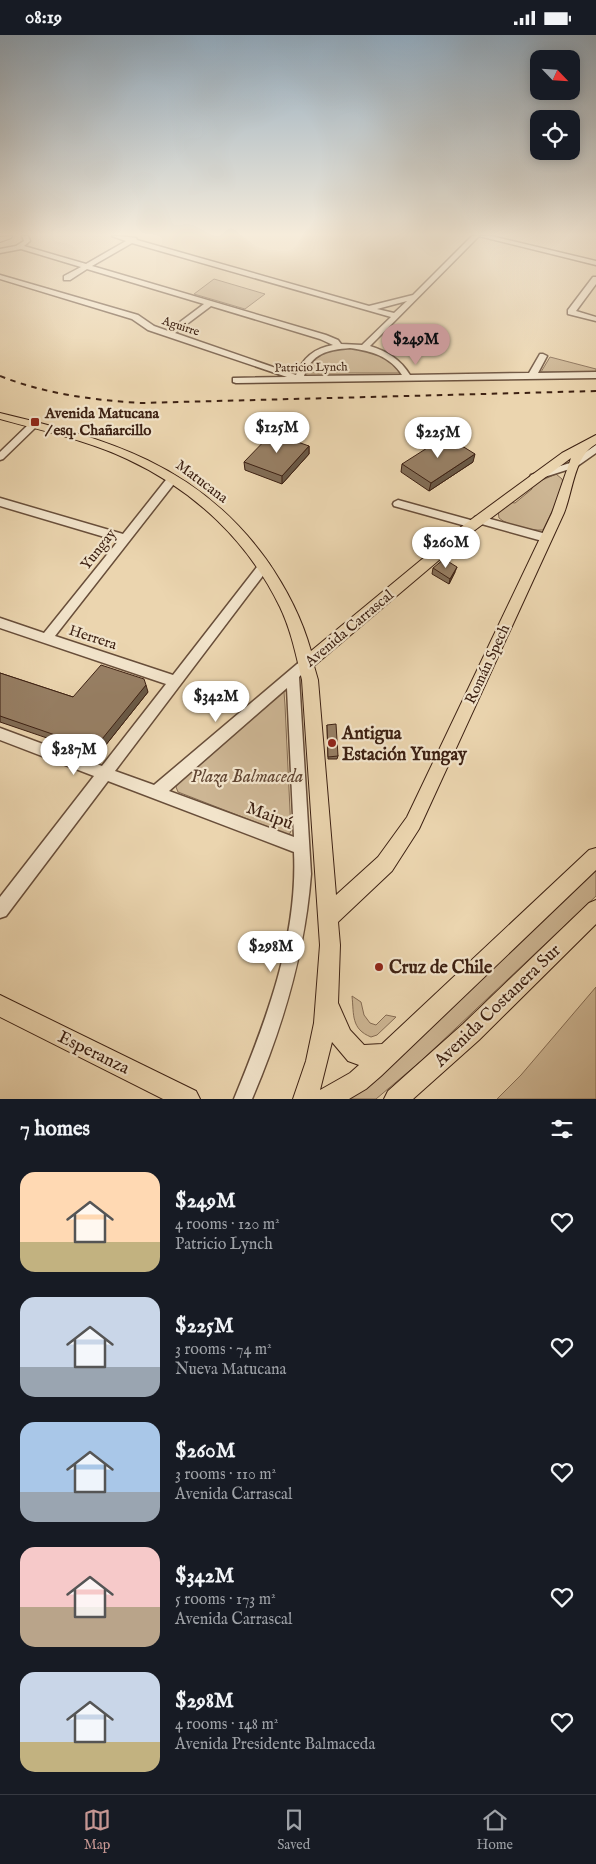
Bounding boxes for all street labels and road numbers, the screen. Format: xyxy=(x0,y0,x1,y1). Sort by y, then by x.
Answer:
street label: Aguirre xyxy=(159,313,202,340)
street label: Patricio Lynch xyxy=(274,359,348,376)
street label: Matucana xyxy=(172,455,232,508)
street label: Yungay xyxy=(76,524,121,574)
street label: Avenida Carrascal xyxy=(300,585,398,672)
street label: Herrera xyxy=(66,621,120,654)
street label: Román Spech xyxy=(461,621,514,707)
street label: Maipú xyxy=(243,797,296,836)
street label: Avenida Costanera Sur xyxy=(429,939,567,1073)
street label: Esperanza xyxy=(54,1026,133,1081)

